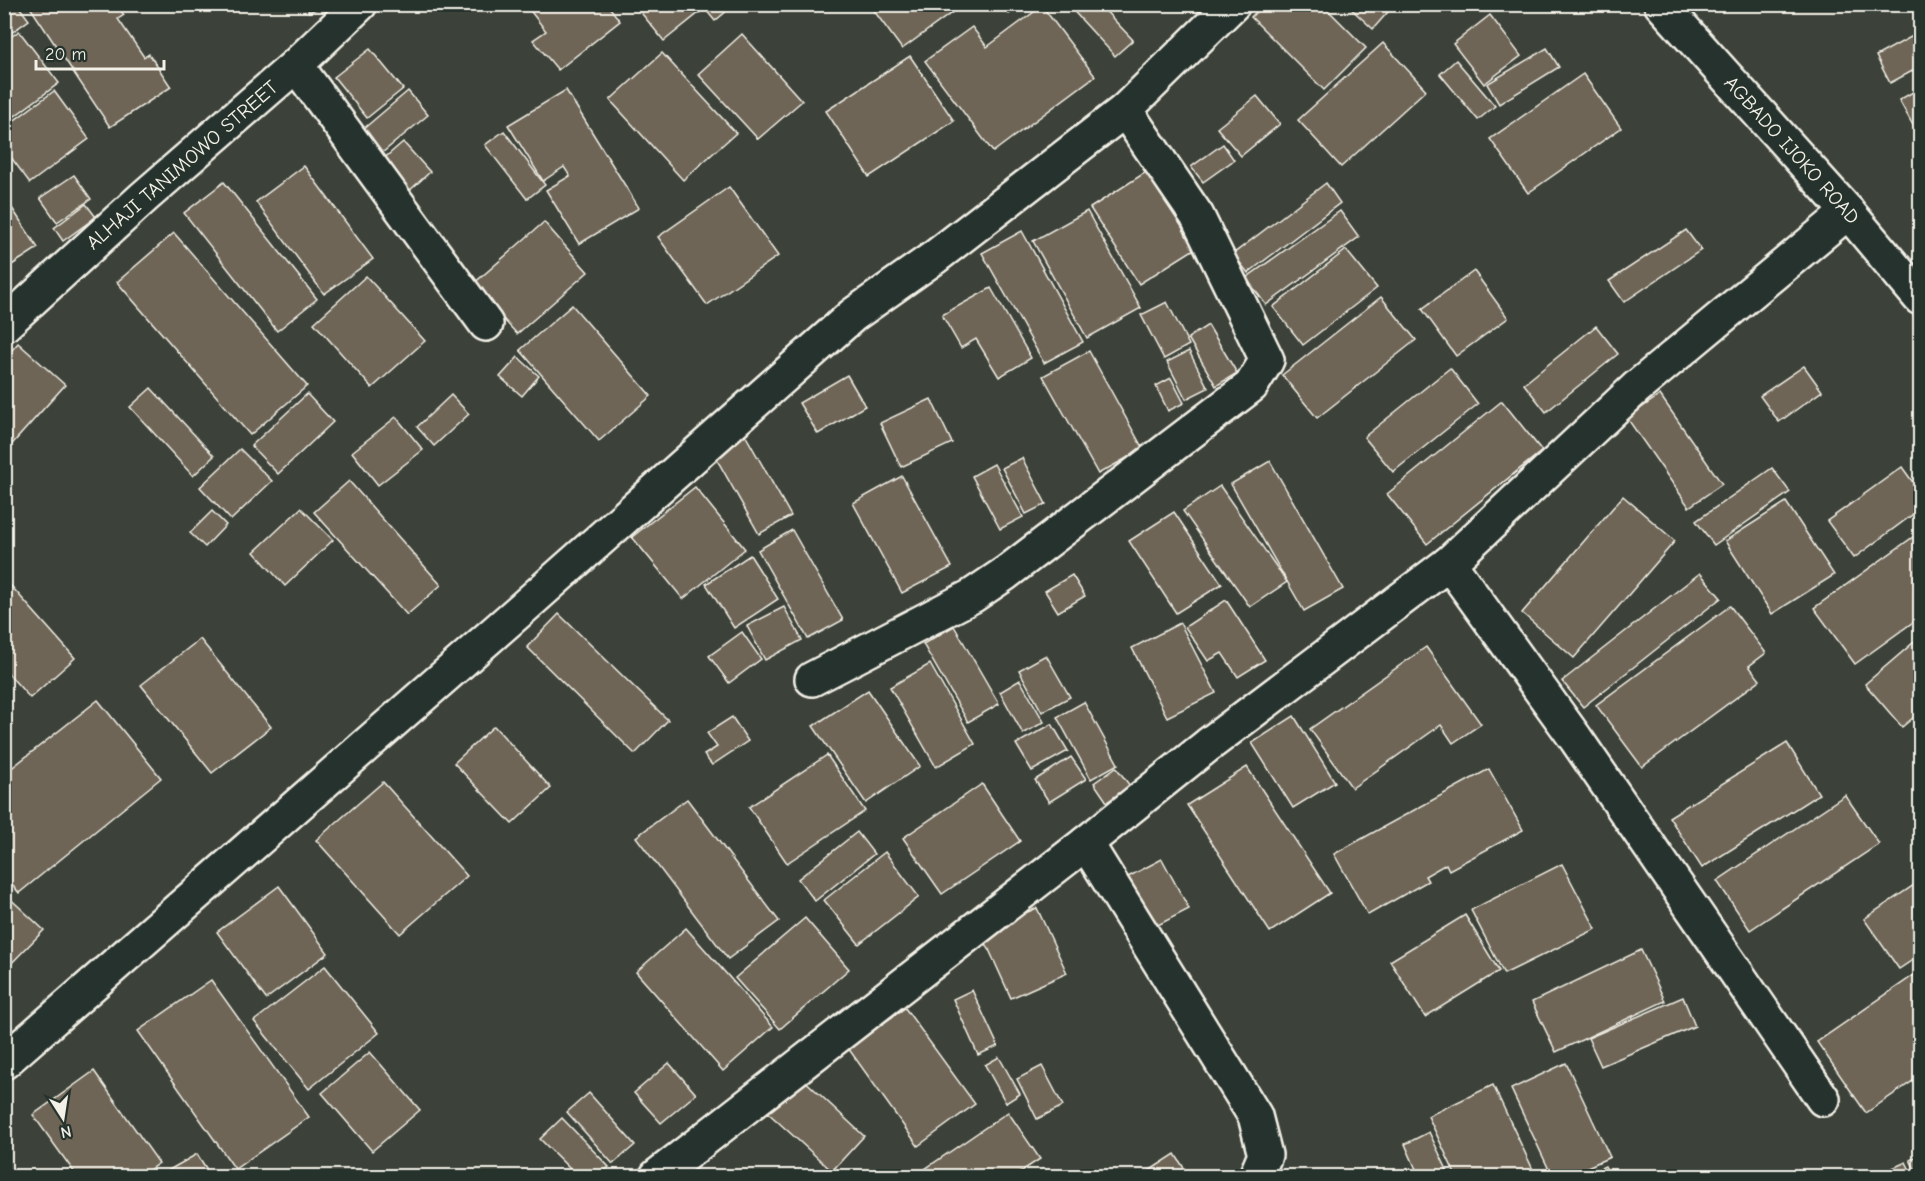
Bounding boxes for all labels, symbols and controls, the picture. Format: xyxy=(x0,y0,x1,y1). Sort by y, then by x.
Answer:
scale bar xyxy=(36,33,164,71)
text: 20 m xyxy=(45,44,86,65)
street label: AGBADO IJOKO ROAD xyxy=(1720,71,1864,229)
street label: ALHAJI TANIMOWO STREET xyxy=(82,75,283,254)
north arrow xyxy=(33,1088,93,1148)
text: N xyxy=(59,1122,73,1142)

